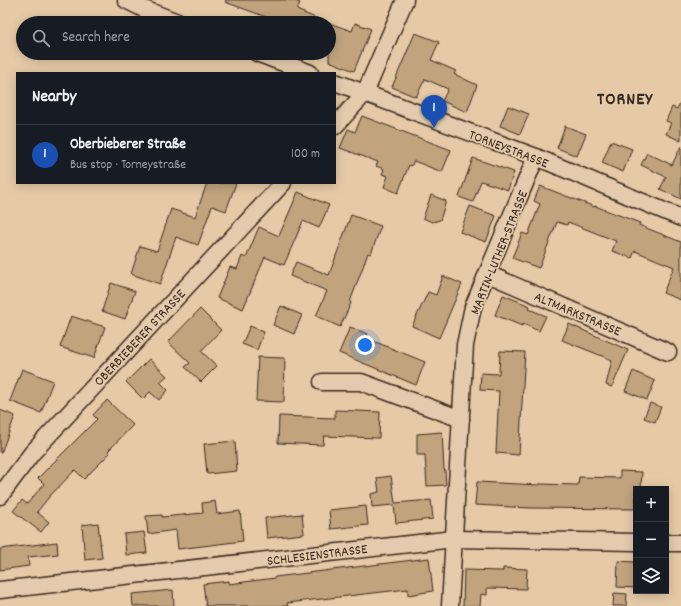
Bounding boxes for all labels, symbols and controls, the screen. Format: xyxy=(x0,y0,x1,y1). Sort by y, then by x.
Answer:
search box xyxy=(16,16,336,60)
icon: search xyxy=(30,27,52,49)
text: Search here xyxy=(62,27,130,49)
text: Nearby xyxy=(32,86,76,110)
district label: TORNEY xyxy=(597,88,653,113)
pin: 1 xyxy=(421,95,447,128)
street label: TORNEYSTRASSE xyxy=(466,126,552,174)
text: Oberbieberer Straße xyxy=(70,134,186,156)
text: 1 xyxy=(44,145,46,164)
text: 100 m xyxy=(291,145,320,164)
text: Bus stop · Torneystraße xyxy=(70,156,186,175)
street label: MARTIN-LUTHER-STRASSE xyxy=(466,187,534,318)
street label: OBERBIEBERER STRASSE xyxy=(90,285,191,391)
street label: ALTMARKSTRASSE xyxy=(530,287,625,342)
your location xyxy=(355,335,375,355)
map controls xyxy=(633,486,669,594)
button: + xyxy=(633,486,669,522)
button: − xyxy=(633,522,669,558)
street label: SCHLESIENSTRASSE xyxy=(266,540,369,572)
button: layers xyxy=(633,558,669,594)

